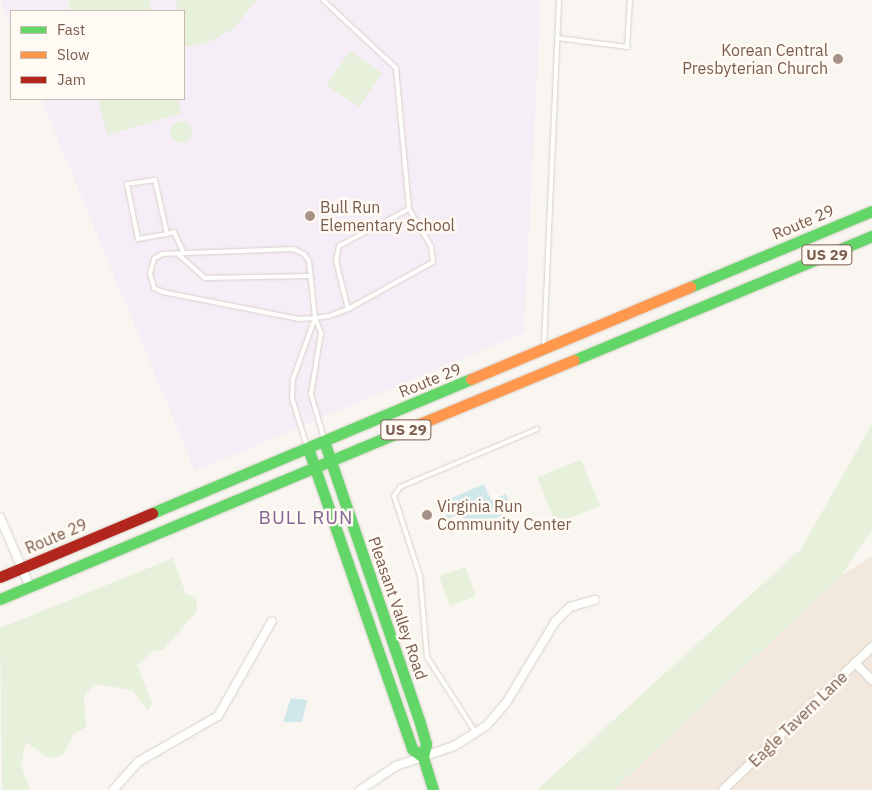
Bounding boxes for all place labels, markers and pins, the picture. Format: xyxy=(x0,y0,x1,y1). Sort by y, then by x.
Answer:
place label: Korean Central Presbyterian Church xyxy=(682,40,828,78)
marker: Korean Central Presbyterian Church xyxy=(832,53,844,65)
place label: Bull Run Elementary School xyxy=(320,197,455,235)
marker: Bull Run Elementary School xyxy=(304,210,316,222)
place label: Virginia Run Community Center xyxy=(437,496,571,534)
marker: Virginia Run Community Center xyxy=(421,509,433,521)

